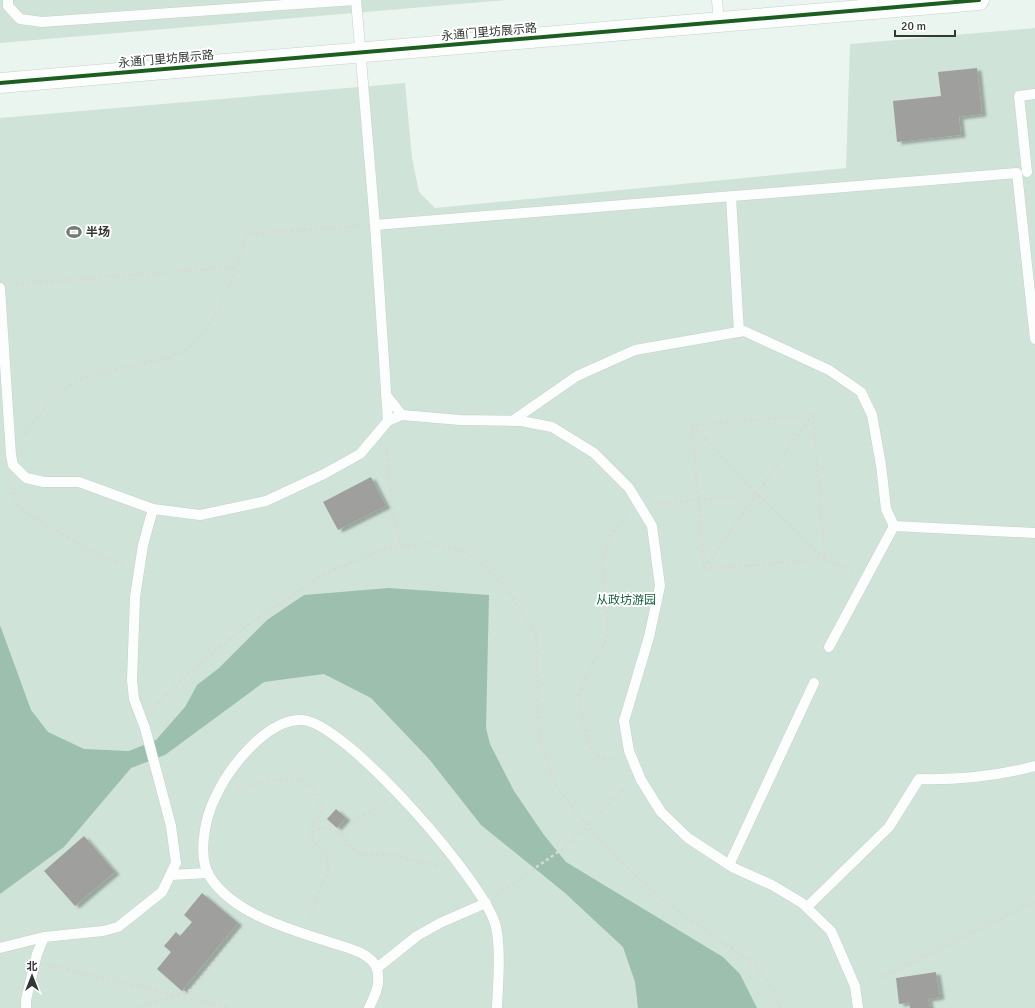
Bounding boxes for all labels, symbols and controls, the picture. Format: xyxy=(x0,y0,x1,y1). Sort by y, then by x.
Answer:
scale bar xyxy=(895,12,955,38)
text: 20 m xyxy=(901,19,926,34)
street label: 永通门里坊展示路 xyxy=(441,21,538,44)
street label: 永通门里坊展示路 xyxy=(118,48,215,71)
sports icon: 半场 xyxy=(65,223,83,241)
place label: 半场 xyxy=(86,225,110,240)
park label: 从政坊游园 xyxy=(596,593,656,608)
north arrow xyxy=(12,956,52,996)
text: 北 xyxy=(27,960,38,973)

